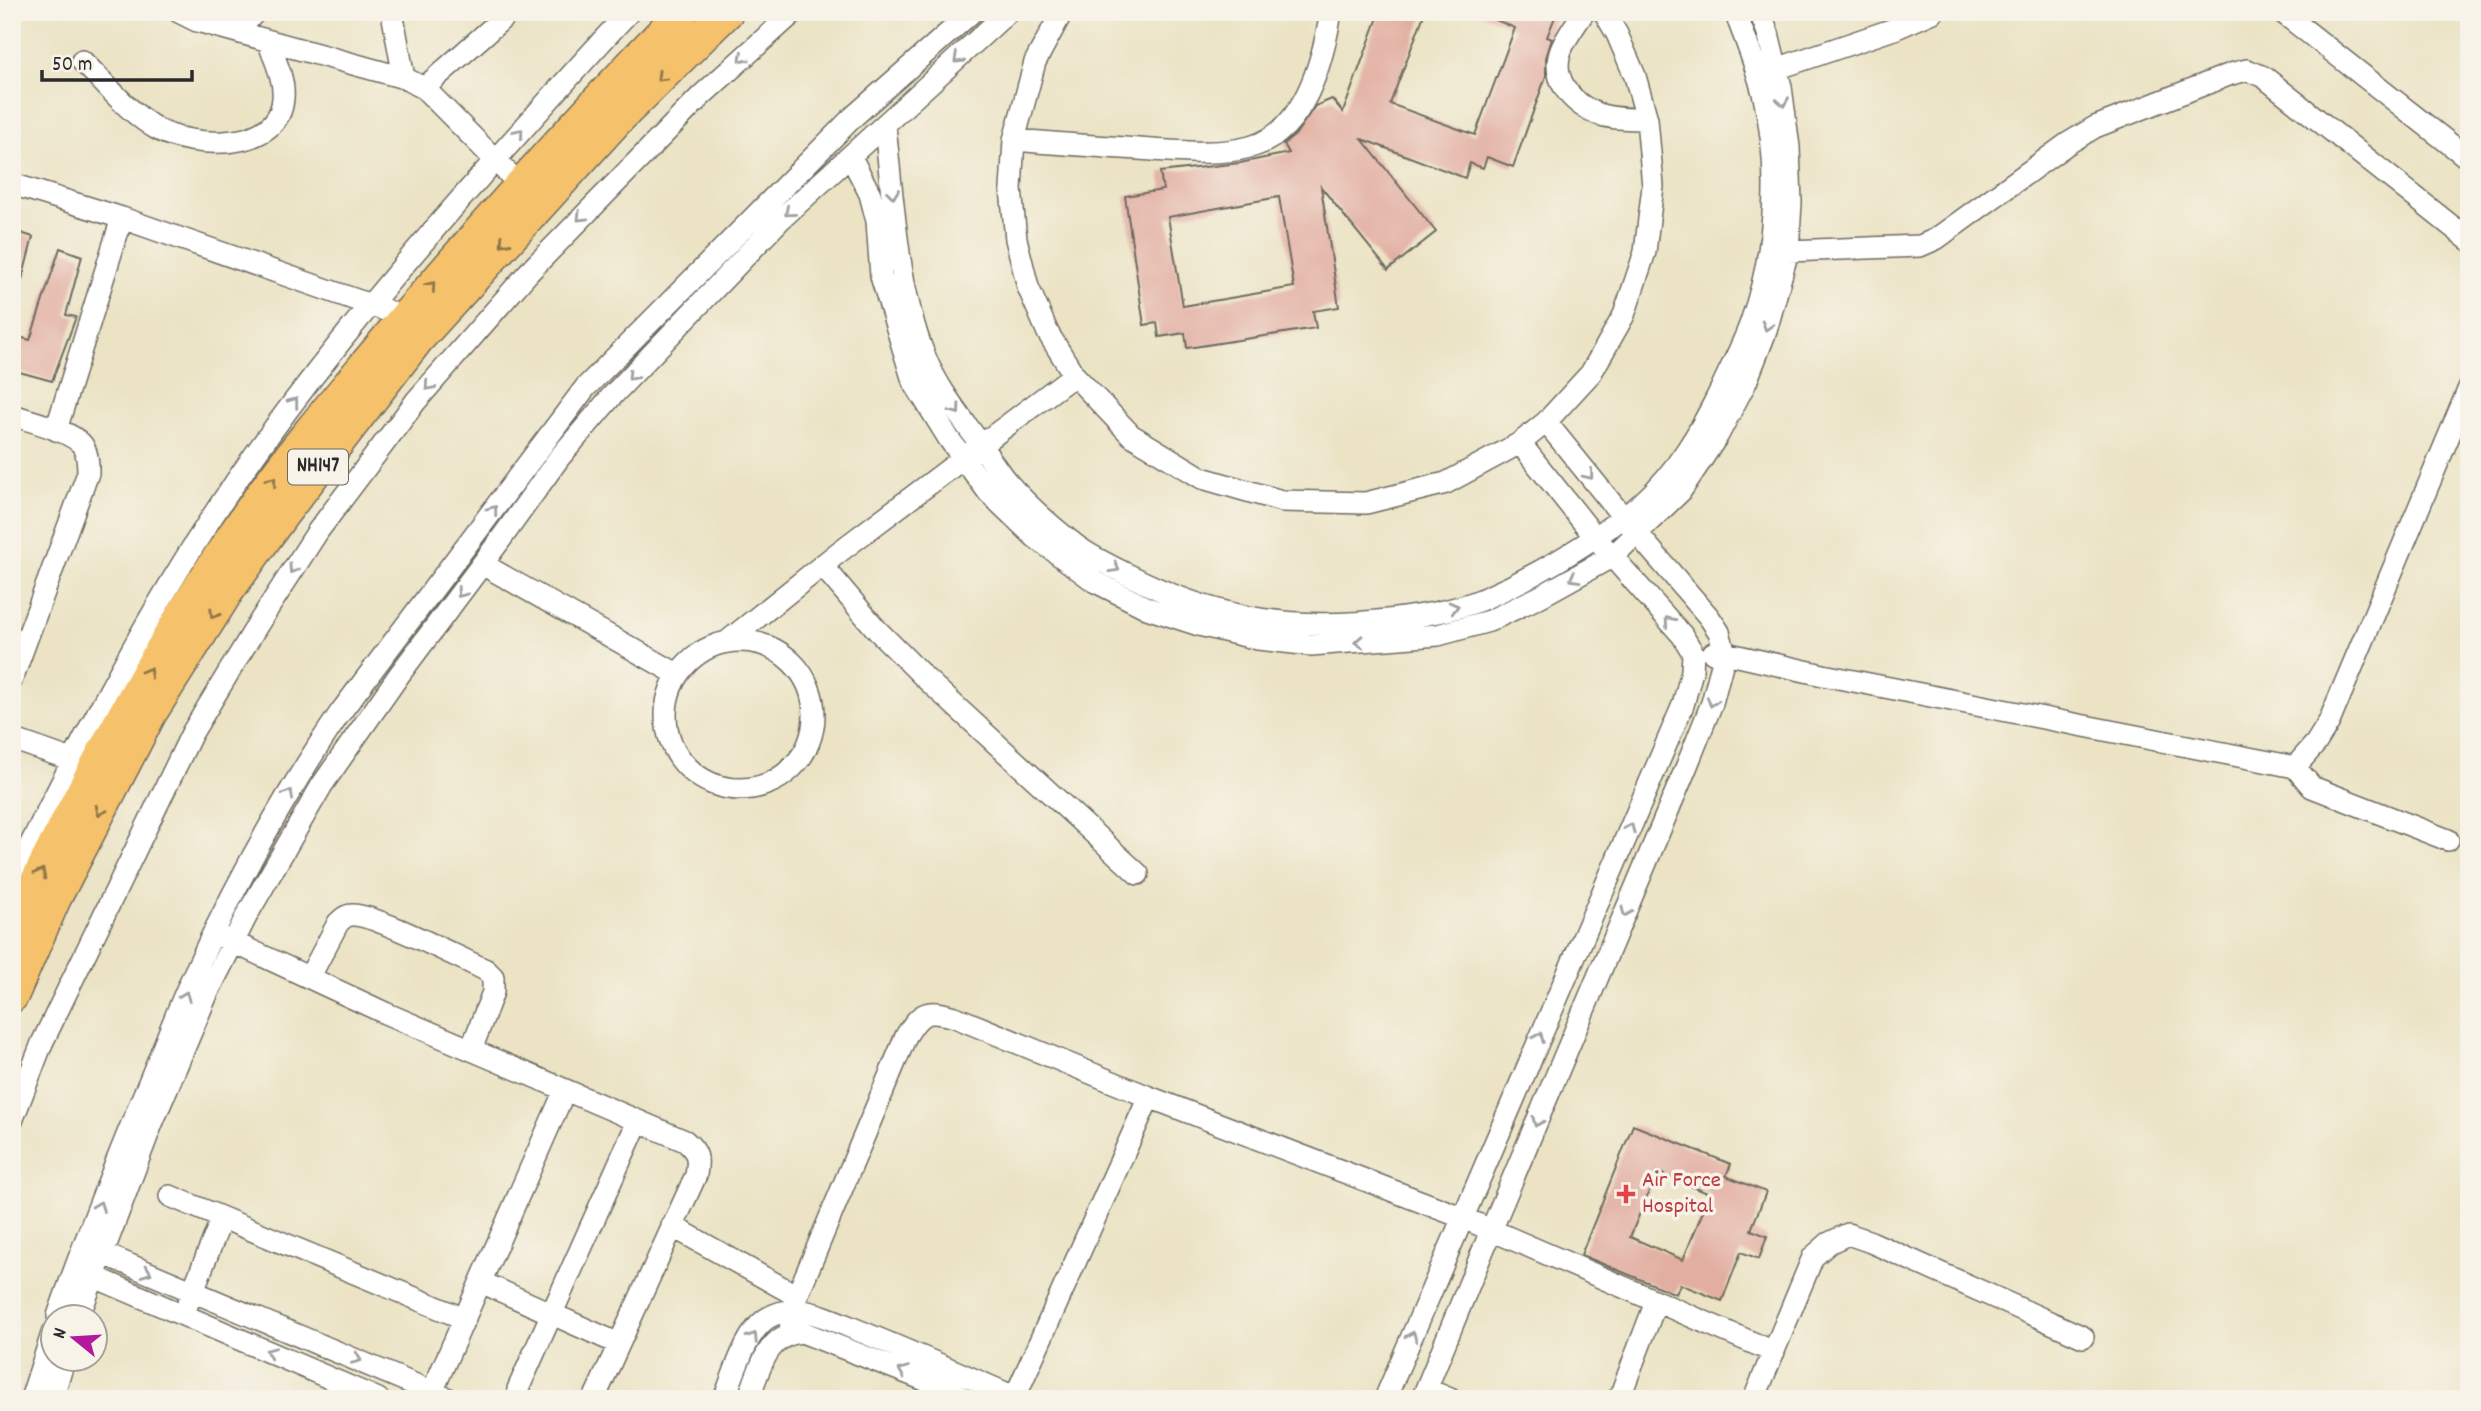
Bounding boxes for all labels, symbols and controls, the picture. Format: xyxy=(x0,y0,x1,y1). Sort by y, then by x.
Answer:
scale bar xyxy=(42,38,192,82)
one-way arrow xyxy=(738,50,751,62)
one-way arrow xyxy=(953,50,966,63)
text: 50 m xyxy=(52,51,92,81)
one-way arrow xyxy=(656,69,669,82)
one-way arrow xyxy=(1775,96,1790,108)
one-way arrow xyxy=(511,129,523,142)
one-way arrow xyxy=(885,188,900,200)
one-way arrow xyxy=(785,204,798,216)
one-way arrow xyxy=(577,209,589,221)
one-way arrow xyxy=(500,234,512,247)
one-way arrow xyxy=(423,281,436,294)
one-way arrow xyxy=(1761,319,1776,331)
one-way arrow xyxy=(627,368,640,381)
one-way arrow xyxy=(425,378,437,391)
one-way arrow xyxy=(286,397,299,410)
one-way arrow xyxy=(948,402,960,415)
road number: NH147 xyxy=(288,449,348,484)
one-way arrow xyxy=(1581,467,1593,480)
one-way arrow xyxy=(264,477,277,489)
one-way arrow xyxy=(485,505,497,517)
one-way arrow xyxy=(1108,560,1121,573)
one-way arrow xyxy=(289,561,302,574)
one-way arrow xyxy=(1569,570,1582,583)
one-way arrow xyxy=(456,585,469,598)
one-way arrow xyxy=(1447,601,1459,615)
one-way arrow xyxy=(209,606,222,619)
one-way arrow xyxy=(1665,616,1677,629)
one-way arrow xyxy=(1354,635,1365,650)
one-way arrow xyxy=(140,667,153,679)
one-way arrow xyxy=(1706,695,1720,707)
one-way arrow xyxy=(281,789,294,801)
one-way arrow xyxy=(95,804,109,816)
one-way arrow xyxy=(1622,823,1636,835)
one-way arrow xyxy=(33,868,47,880)
one-way arrow xyxy=(1620,905,1634,917)
one-way arrow xyxy=(176,990,190,1002)
one-way arrow xyxy=(1531,1031,1545,1044)
one-way arrow xyxy=(1531,1115,1545,1127)
place label: Air Force Hospital xyxy=(1642,1165,1721,1224)
marker: Air Force Hospital xyxy=(1616,1184,1636,1204)
one-way arrow xyxy=(90,1201,104,1213)
one-way arrow xyxy=(140,1263,152,1277)
north arrow xyxy=(38,1302,108,1372)
text: N xyxy=(47,1325,75,1342)
one-way arrow xyxy=(1403,1331,1417,1343)
one-way arrow xyxy=(744,1332,757,1345)
one-way arrow xyxy=(265,1346,278,1360)
one-way arrow xyxy=(350,1351,362,1365)
one-way arrow xyxy=(898,1365,910,1379)

